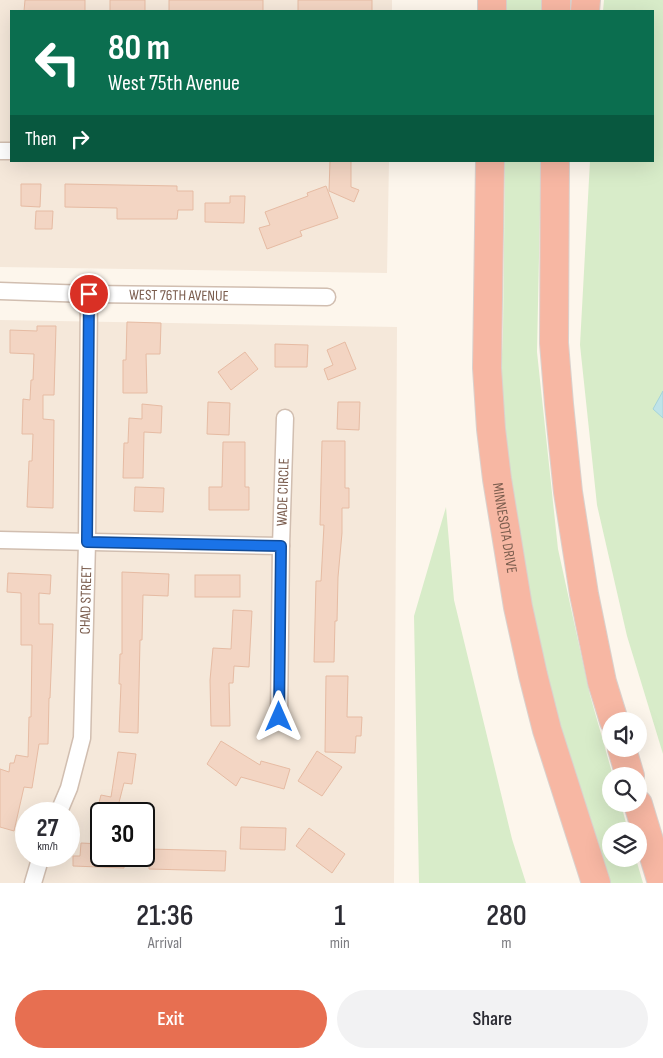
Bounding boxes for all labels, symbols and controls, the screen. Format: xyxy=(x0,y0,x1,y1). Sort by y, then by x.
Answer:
text: 80 m xyxy=(108,27,170,70)
icon: left xyxy=(25,30,90,95)
text: West 75th Avenue xyxy=(108,70,240,97)
icon: right xyxy=(66,125,94,153)
text: Then xyxy=(25,128,56,151)
pin xyxy=(68,273,110,315)
icon: arrive xyxy=(75,280,103,308)
street label: WEST 76TH AVENUE xyxy=(129,286,229,306)
street label: WADE CIRCLE xyxy=(273,458,294,526)
street label: MINNESOTA DRIVE xyxy=(488,481,521,575)
street label: CHAD STREET xyxy=(76,565,96,635)
position arrow xyxy=(252,690,304,742)
map controls xyxy=(602,712,647,867)
button: sound xyxy=(602,712,647,757)
button: search xyxy=(602,767,647,812)
speed limit sign: 30 xyxy=(90,802,155,867)
text: 27 xyxy=(37,813,58,844)
button: layers xyxy=(602,822,647,867)
text: km/h xyxy=(37,839,58,854)
text: 21:36 xyxy=(136,898,193,934)
text: 1 xyxy=(334,898,345,934)
text: 280 xyxy=(486,898,527,934)
text: Arrival xyxy=(148,934,182,953)
text: min xyxy=(330,934,350,953)
text: m xyxy=(501,934,512,953)
button: Exit xyxy=(15,990,327,1048)
button: Share xyxy=(337,990,648,1048)

